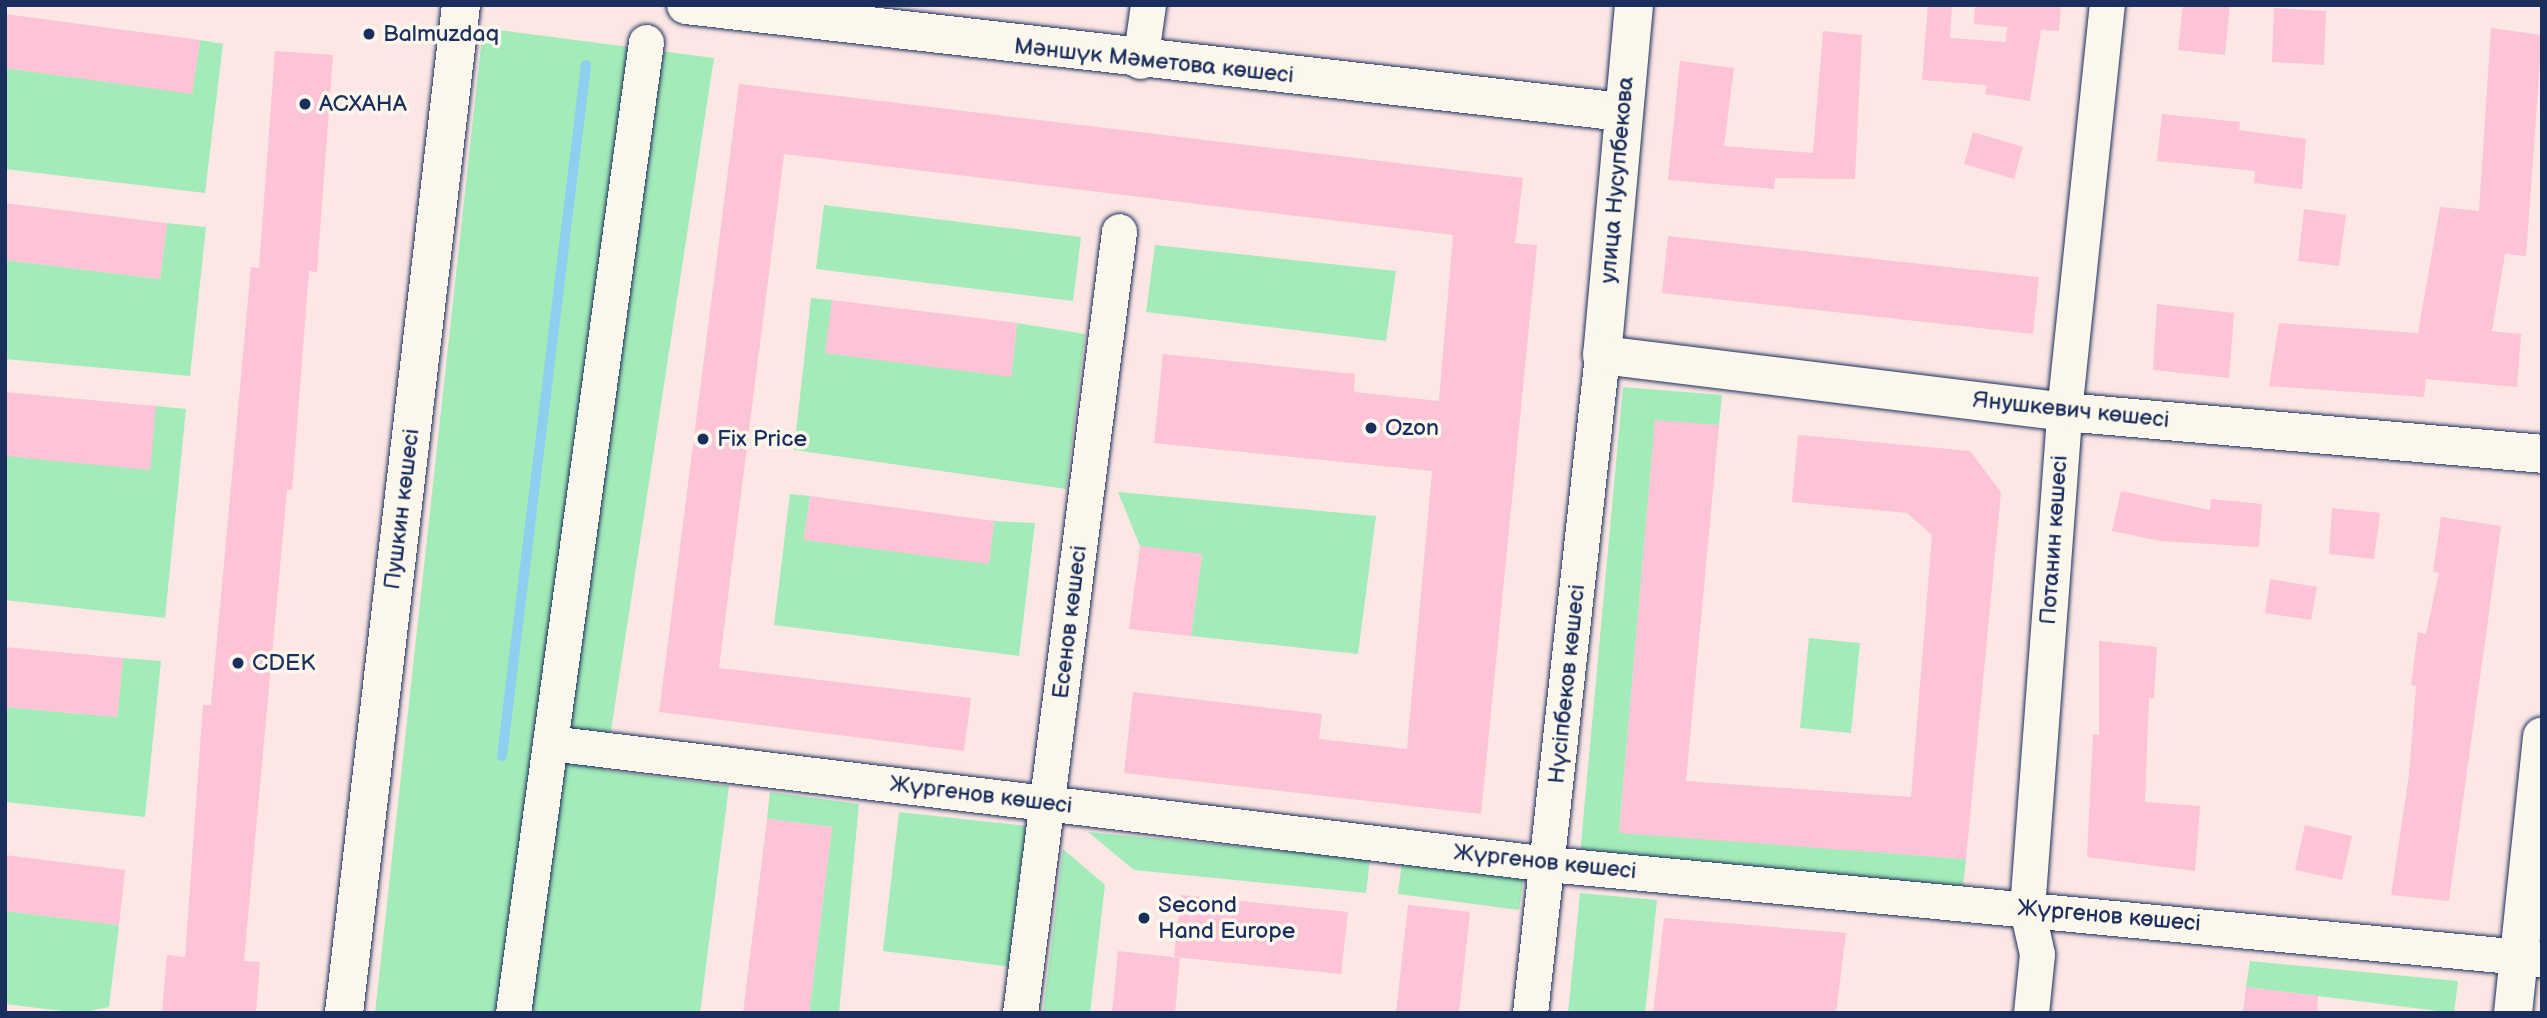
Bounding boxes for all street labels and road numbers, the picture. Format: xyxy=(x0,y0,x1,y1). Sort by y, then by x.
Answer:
street label: Мәншүк Мәметова көшесі xyxy=(1013,33,1295,89)
street label: улица Нусупбекова xyxy=(1594,75,1640,285)
street label: Янушкевич көшесі xyxy=(1971,386,2171,434)
street label: Пушкин көшесі xyxy=(378,427,426,591)
street label: Потанин көшесі xyxy=(2034,454,2074,626)
street label: Есенов көшесі xyxy=(1047,544,1093,700)
street label: Нүсіпбеков көшесі xyxy=(1543,583,1591,785)
street label: Жүргенов көшесі xyxy=(888,770,1074,820)
street label: Жүргенов көшесі xyxy=(1452,839,1638,885)
street label: Жүргенов көшесі xyxy=(2016,894,2202,938)

